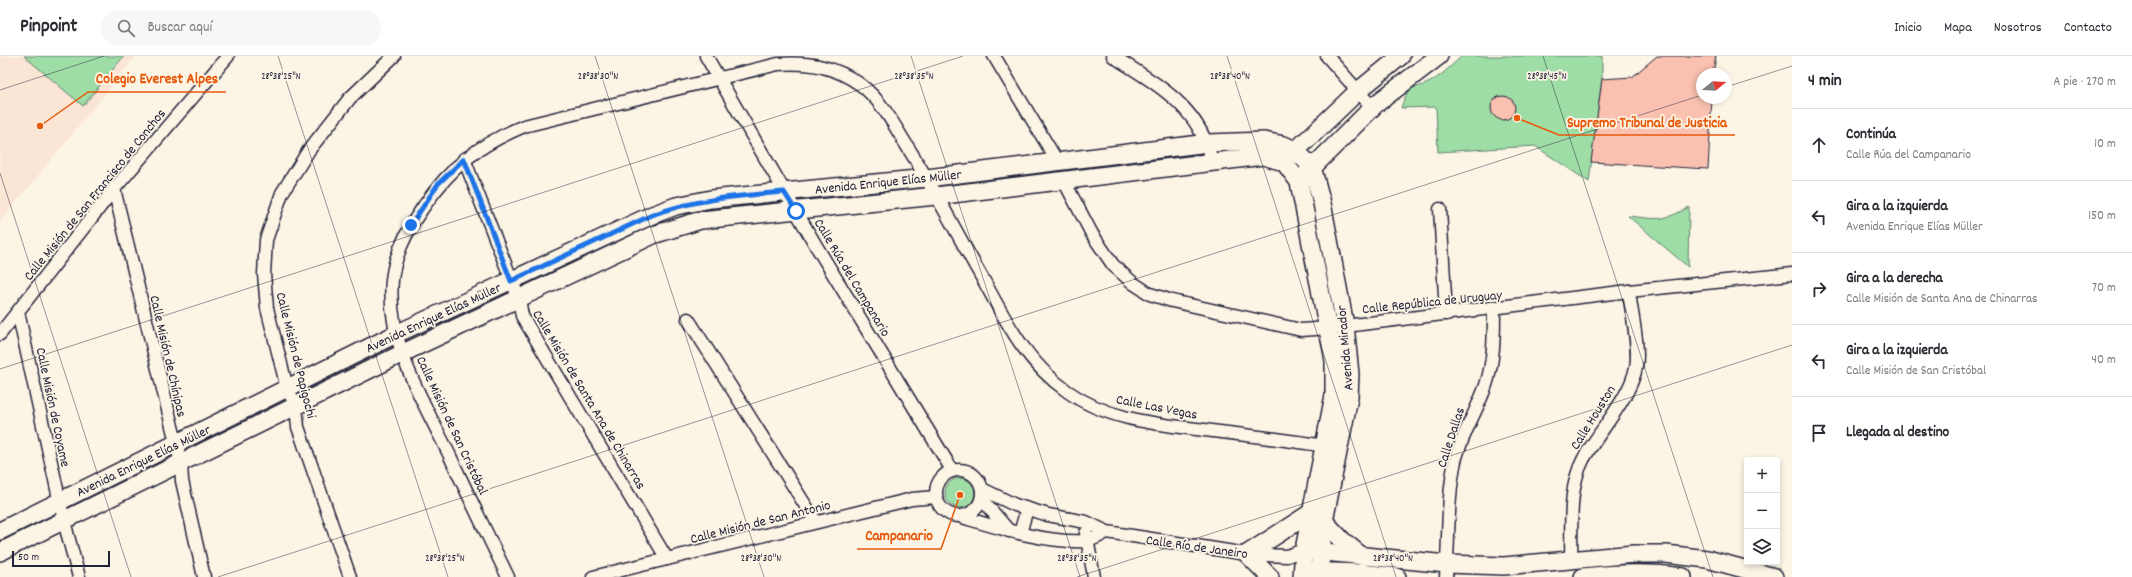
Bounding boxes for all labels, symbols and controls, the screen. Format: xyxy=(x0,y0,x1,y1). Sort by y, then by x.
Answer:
search box xyxy=(101,10,381,46)
text: Pinpoint xyxy=(20,14,77,41)
icon: search xyxy=(115,17,137,39)
text: Buscar aquí xyxy=(147,17,212,39)
text: Inicio xyxy=(1894,18,1922,38)
text: Mapa xyxy=(1944,18,1972,38)
text: Nosotros xyxy=(1994,18,2042,38)
text: Contacto xyxy=(2064,18,2112,38)
callout: Colegio Everest Alpes xyxy=(88,65,226,92)
north arrow xyxy=(1696,68,1732,104)
text: Colegio Everest Alpes xyxy=(96,69,218,91)
text: 28°38'25"N xyxy=(261,70,301,84)
text: 28°38'30"N xyxy=(578,70,618,84)
text: 28°38'35"N xyxy=(894,70,934,84)
text: 28°38'40"N xyxy=(1210,70,1250,84)
text: 28°38'45"N xyxy=(1527,70,1567,84)
text: 4 min xyxy=(1808,70,1842,94)
text: A pie · 270 m xyxy=(2053,73,2116,92)
street label: Calle Misión de San Francisco de Conchos xyxy=(20,105,171,286)
callout: Supremo Tribunal de Justicia xyxy=(1559,108,1735,135)
text: Supremo Tribunal de Justicia xyxy=(1567,113,1728,135)
text: Continúa xyxy=(1846,124,1896,146)
icon: ahead xyxy=(1808,134,1830,156)
text: 10 m xyxy=(2094,135,2116,154)
text: Calle Rúa del Campanario xyxy=(1846,146,1971,165)
street label: Avenida Enrique Elías Müller xyxy=(814,165,963,201)
text: Gira a la izquierda xyxy=(1846,196,1947,218)
route start xyxy=(787,202,805,220)
icon: left xyxy=(1808,206,1830,228)
text: 150 m xyxy=(2088,207,2116,226)
street label: Calle Rúa del Campanario xyxy=(808,215,895,341)
route end xyxy=(402,216,420,234)
text: Avenida Enrique Elías Müller xyxy=(1846,218,1983,237)
text: Gira a la derecha xyxy=(1846,268,1943,290)
street label: Avenida Enrique Elías Müller xyxy=(363,278,506,359)
icon: right xyxy=(1808,278,1830,300)
text: 70 m xyxy=(2092,279,2116,298)
street label: Calle República de Uruguay xyxy=(1361,286,1504,320)
street label: Calle Misión de Papigochi xyxy=(270,290,321,421)
text: Calle Misión de Santa Ana de Chinarras xyxy=(1846,290,2038,309)
street label: Calle Misión de Chínipas xyxy=(143,294,191,419)
street label: Avenida Mirador xyxy=(1332,304,1360,391)
street label: Calle Misión de Santa Ana de Chinarras xyxy=(527,306,650,494)
text: Gira a la izquierda xyxy=(1846,340,1947,362)
street label: Calle Misión de Coyame xyxy=(30,346,74,469)
icon: left xyxy=(1808,350,1830,372)
text: 40 m xyxy=(2092,351,2116,370)
street label: Calle Misión de San Cristóbal xyxy=(410,353,492,499)
text: Calle Misión de San Cristóbal xyxy=(1846,362,1986,381)
street label: Calle Houston xyxy=(1566,382,1621,454)
street label: Calle Las Vegas xyxy=(1114,390,1199,426)
street label: Calle Dallas xyxy=(1433,405,1471,470)
street label: Avenida Enrique Elías Müller xyxy=(73,420,215,503)
icon: arrive xyxy=(1808,422,1830,444)
text: Llegada al destino xyxy=(1846,422,1949,444)
map controls xyxy=(1744,457,1780,565)
button: + xyxy=(1744,457,1780,493)
button: − xyxy=(1744,493,1780,529)
street label: Calle Misión de San Antonio xyxy=(688,496,833,550)
callout: Campanario xyxy=(857,522,941,549)
text: Campanario xyxy=(865,526,933,548)
button: layers xyxy=(1744,529,1780,565)
street label: Calle Río de Janeiro xyxy=(1145,531,1249,565)
scale bar xyxy=(12,549,110,568)
text: 50 m xyxy=(18,550,39,566)
text: 28°38'25"N xyxy=(425,552,465,566)
text: 28°38'30"N xyxy=(741,552,781,566)
text: 28°38'35"N xyxy=(1057,552,1097,566)
text: 28°38'40"N xyxy=(1373,552,1413,566)

